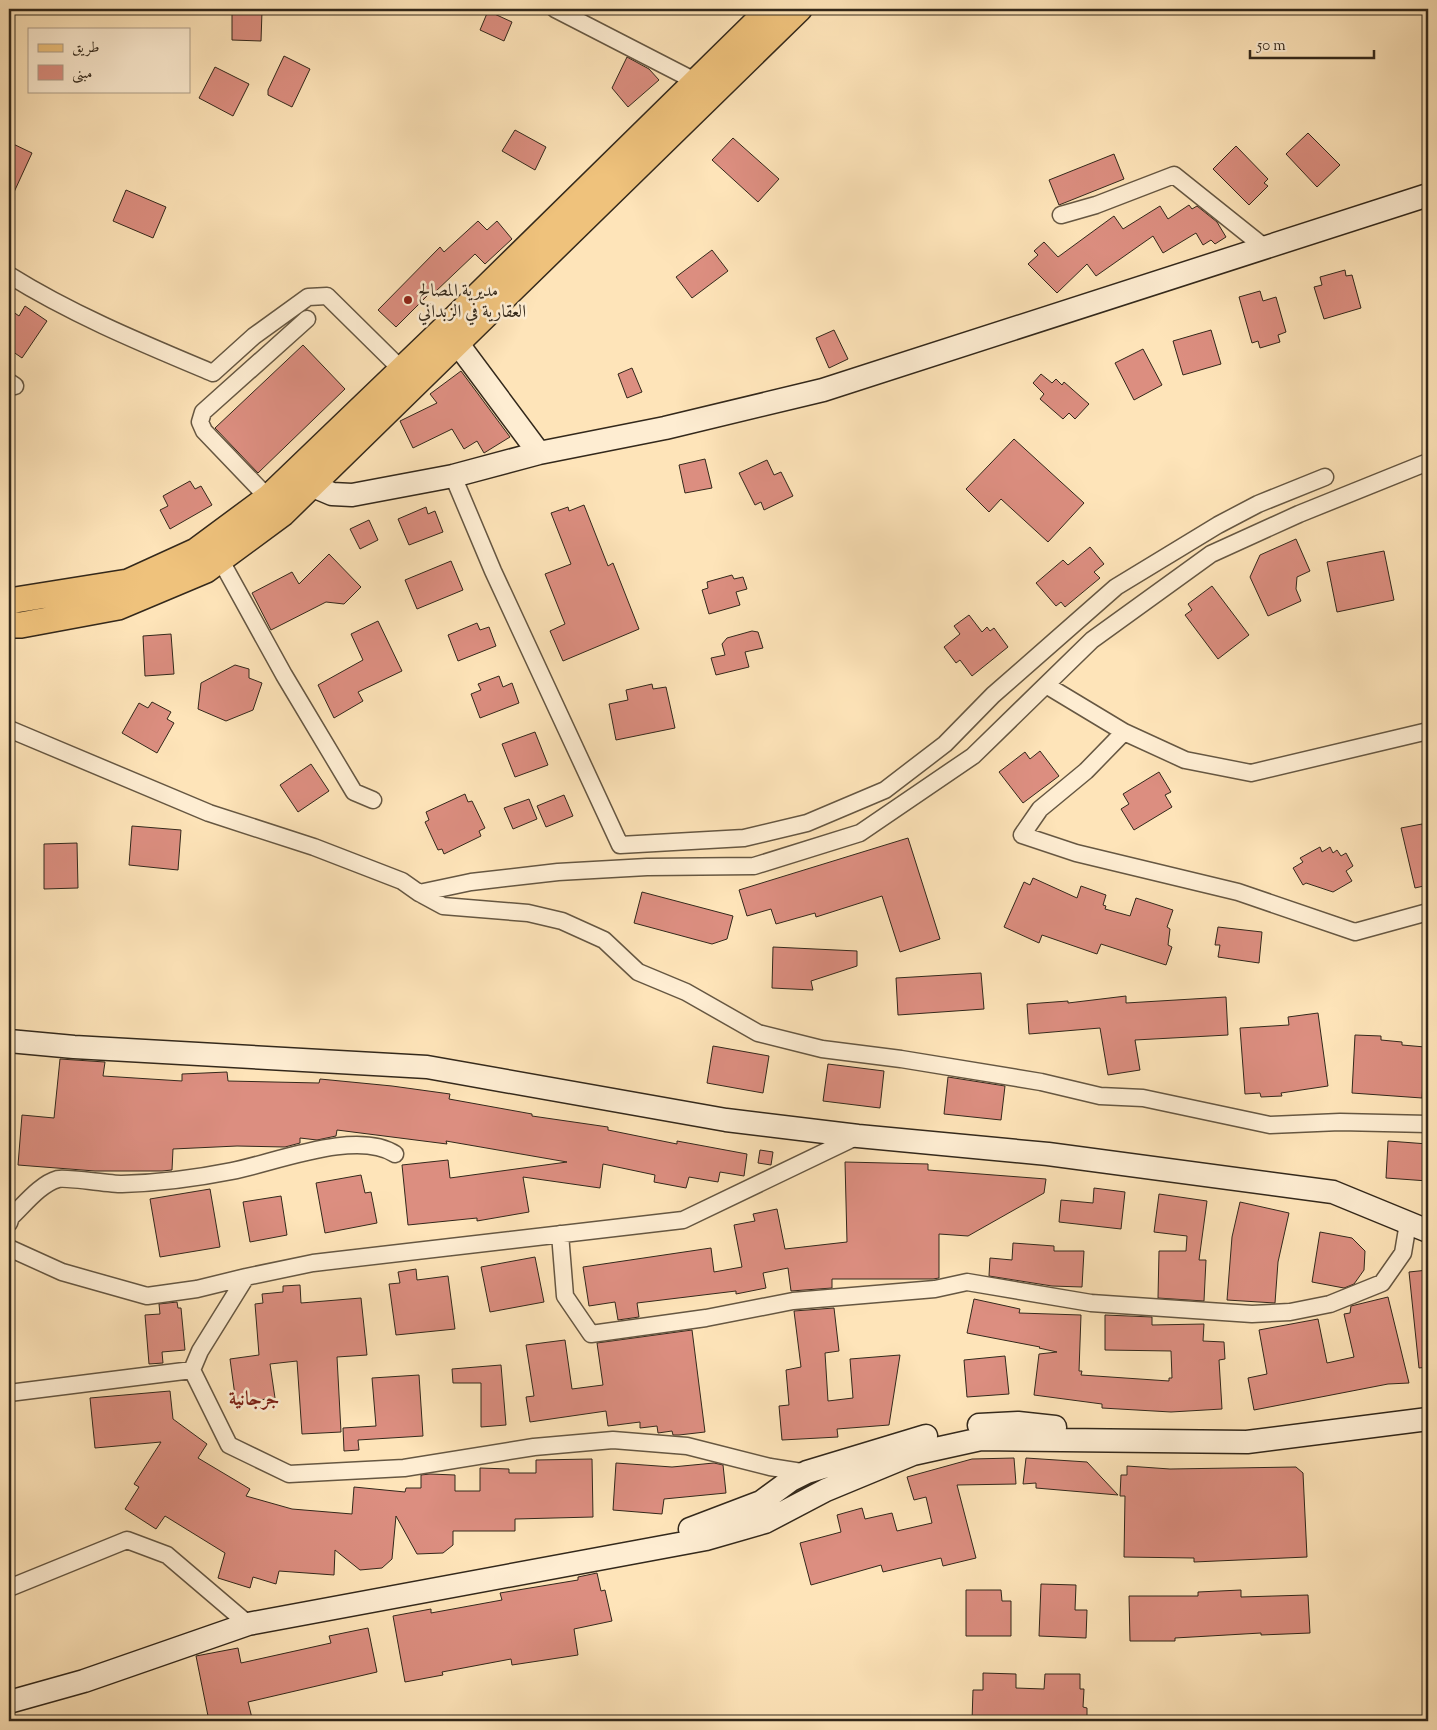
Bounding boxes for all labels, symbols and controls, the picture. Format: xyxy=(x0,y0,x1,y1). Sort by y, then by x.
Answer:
legend xyxy=(28,28,190,92)
scale bar xyxy=(1250,28,1373,60)
text: 50 m xyxy=(1256,36,1286,57)
text: طريق xyxy=(72,38,99,59)
text: مبنى xyxy=(72,64,92,85)
place label: مديرية المصالح العقارية في الزبداني xyxy=(418,279,526,326)
marker: مديرية المصالح العقارية في الزبداني xyxy=(402,294,414,306)
district label: جرجانية xyxy=(229,1386,279,1415)

